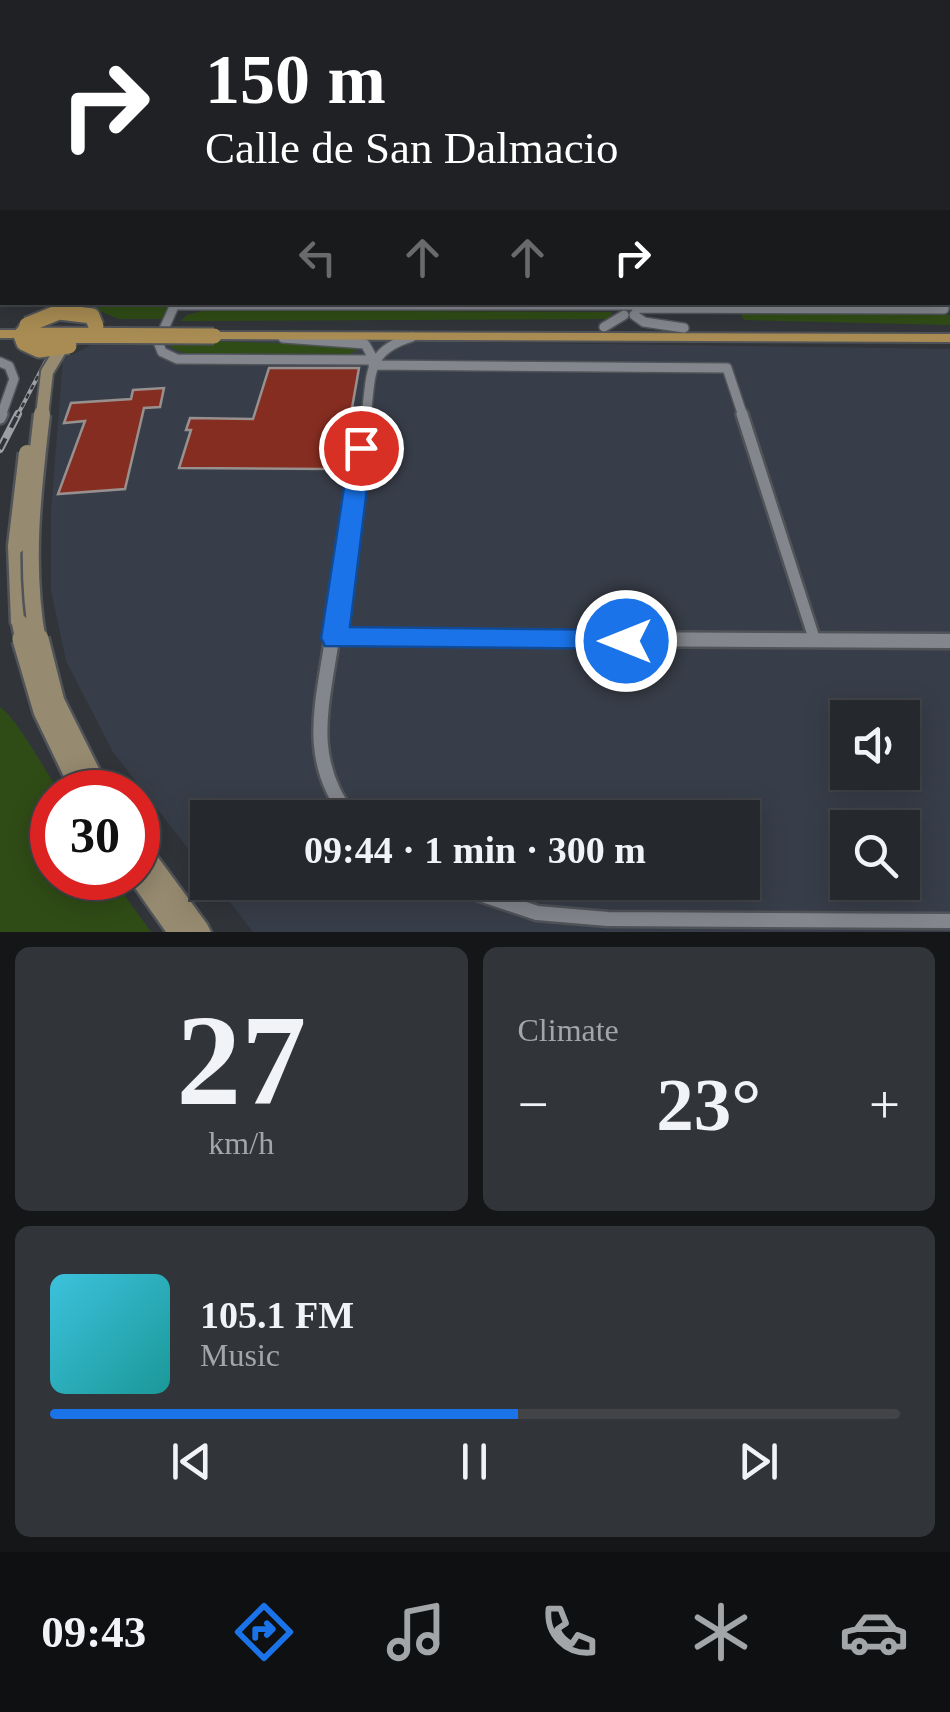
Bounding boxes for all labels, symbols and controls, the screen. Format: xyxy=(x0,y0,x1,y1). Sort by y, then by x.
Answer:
icon: right xyxy=(40,40,170,170)
text: 150 m xyxy=(205,41,386,118)
text: Calle de San Dalmacio xyxy=(205,123,619,173)
icon: left xyxy=(290,230,345,285)
icon: ahead xyxy=(395,230,450,285)
icon: ahead xyxy=(500,230,555,285)
icon: right xyxy=(605,230,660,285)
pin xyxy=(319,406,404,491)
icon: arrive xyxy=(334,421,389,476)
position arrow xyxy=(574,589,678,693)
map controls xyxy=(830,700,920,900)
button: sound xyxy=(830,700,920,790)
speed limit sign: 30 xyxy=(30,770,160,900)
button: search xyxy=(830,810,920,900)
text: 09:44 · 1 min · 300 m xyxy=(304,829,646,871)
text: 27 xyxy=(176,988,306,1132)
text: Climate xyxy=(518,1012,619,1048)
text: 23° xyxy=(656,1063,761,1146)
text: − xyxy=(518,1074,549,1135)
text: + xyxy=(869,1074,900,1135)
text: km/h xyxy=(208,1125,274,1161)
text: 105.1 FM xyxy=(200,1294,354,1336)
text: Music xyxy=(200,1337,280,1373)
icon: previous xyxy=(164,1434,219,1489)
icon: pause xyxy=(447,1434,502,1489)
icon: next xyxy=(731,1434,786,1489)
icon: directions xyxy=(229,1597,299,1667)
icon: music xyxy=(381,1597,451,1667)
icon: phone xyxy=(534,1597,604,1667)
icon: climate xyxy=(686,1597,756,1667)
icon: car xyxy=(839,1597,909,1667)
text: 09:43 xyxy=(41,1607,146,1657)

